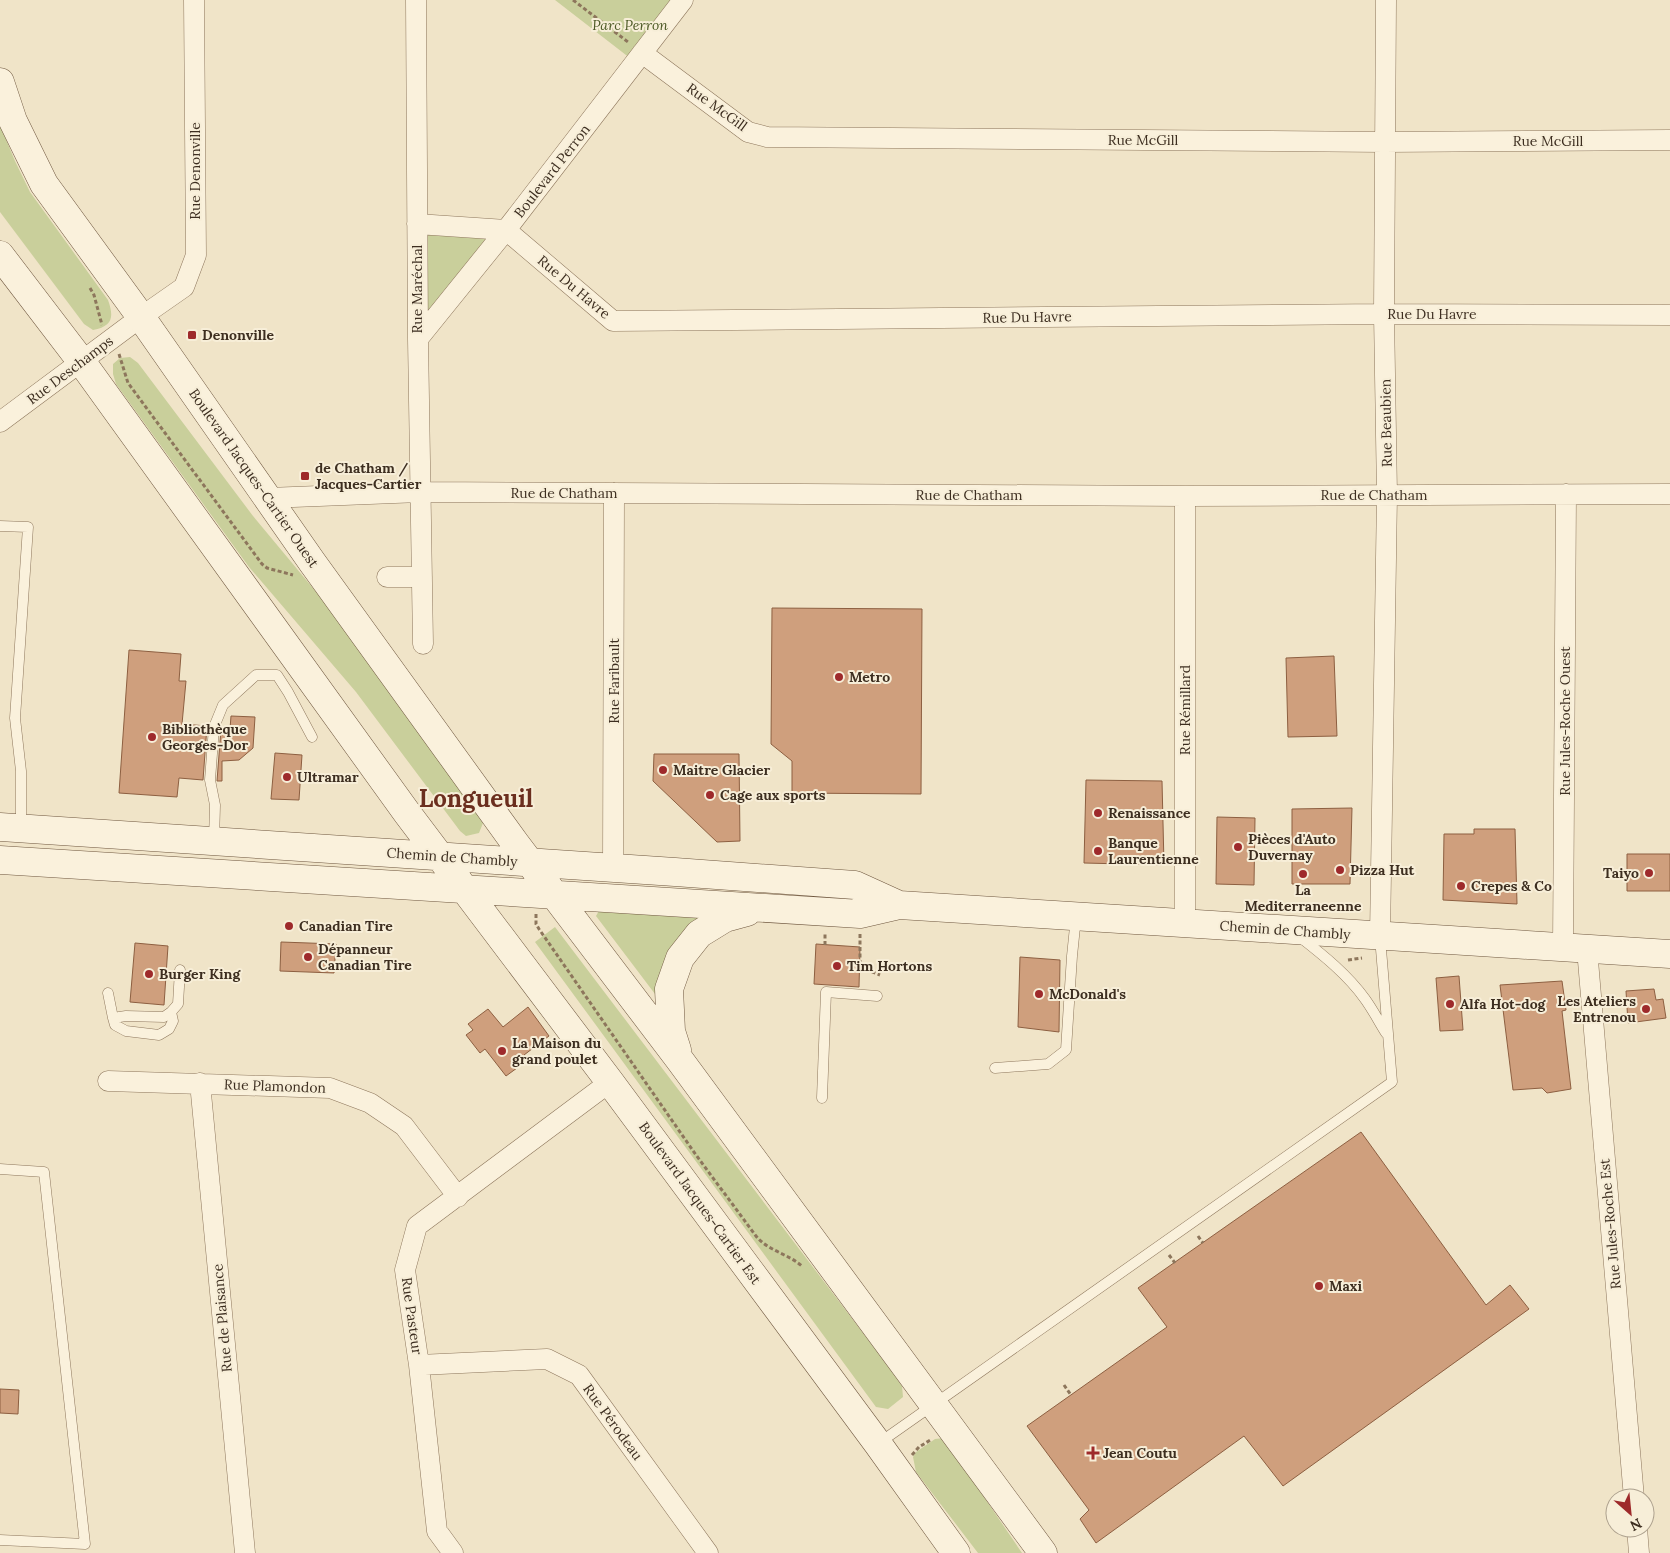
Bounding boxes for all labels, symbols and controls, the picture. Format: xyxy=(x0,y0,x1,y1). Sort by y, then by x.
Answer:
park label: Parc Perron xyxy=(592,16,668,34)
street label: Rue McGill xyxy=(683,79,751,135)
street label: Boulevard Perron xyxy=(510,120,594,221)
street label: Rue Denonville xyxy=(186,122,204,220)
street label: Rue McGill xyxy=(1108,131,1179,149)
street label: Rue McGill xyxy=(1513,132,1584,150)
street label: Rue Maréchal xyxy=(408,244,426,333)
street label: Rue Du Havre xyxy=(534,251,614,323)
street label: Rue Du Havre xyxy=(1387,305,1477,323)
street label: Rue Du Havre xyxy=(982,307,1072,327)
place label: Denonville xyxy=(202,326,275,344)
marker: Denonville xyxy=(186,329,198,341)
street label: Rue Deschamps xyxy=(23,332,117,408)
street label: Rue Beaubien xyxy=(1376,378,1396,467)
street label: Boulevard Jacques-Cartier Ouest xyxy=(185,385,323,571)
place label: de Chatham / Jacques-Cartier xyxy=(315,459,422,493)
marker: de Chatham / Jacques-Cartier xyxy=(299,470,311,482)
street label: Rue de Chatham xyxy=(511,484,618,502)
street label: Rue de Chatham xyxy=(916,486,1023,504)
street label: Rue de Chatham xyxy=(1321,486,1428,504)
street label: Rue Faribault xyxy=(605,638,623,724)
street label: Rue Jules-Roche Ouest xyxy=(1556,646,1574,796)
street label: Rue Rémillard xyxy=(1176,665,1194,755)
place label: Metro xyxy=(849,668,890,686)
marker: Metro xyxy=(833,671,845,683)
place label: Bibliothèque Georges-Dor xyxy=(162,720,248,754)
marker: Bibliothèque Georges-Dor xyxy=(146,731,158,743)
place label: Maitre Glacier xyxy=(673,761,770,779)
marker: Maitre Glacier xyxy=(657,764,669,776)
place label: Ultramar xyxy=(297,768,359,786)
marker: Ultramar xyxy=(281,771,293,783)
district label: Longueuil xyxy=(419,783,533,814)
place label: Cage aux sports xyxy=(720,786,826,804)
marker: Cage aux sports xyxy=(704,789,716,801)
place label: Renaissance xyxy=(1108,804,1191,822)
marker: Renaissance xyxy=(1092,807,1104,819)
place label: Pièces d'Auto Duvernay xyxy=(1248,830,1336,864)
place label: Banque Laurentienne xyxy=(1108,834,1199,868)
marker: Pièces d'Auto Duvernay xyxy=(1232,841,1244,853)
street label: Chemin de Chambly xyxy=(386,843,519,871)
marker: Banque Laurentienne xyxy=(1092,845,1104,857)
place label: Pizza Hut xyxy=(1350,861,1414,879)
marker: Pizza Hut xyxy=(1334,864,1346,876)
place label: Taiyo xyxy=(1603,864,1639,882)
marker: Taiyo xyxy=(1643,867,1655,879)
marker: La Mediterraneenne xyxy=(1297,868,1309,880)
place label: Crepes & Co xyxy=(1471,877,1552,895)
marker: Crepes & Co xyxy=(1455,880,1467,892)
place label: La Mediterraneenne xyxy=(1244,881,1362,915)
street label: Chemin de Chambly xyxy=(1219,916,1352,944)
place label: Canadian Tire xyxy=(299,917,393,935)
marker: Canadian Tire xyxy=(283,920,295,932)
place label: Dépanneur Canadian Tire xyxy=(318,940,412,974)
marker: Dépanneur Canadian Tire xyxy=(302,951,314,963)
place label: Tim Hortons xyxy=(847,957,932,975)
marker: Tim Hortons xyxy=(831,960,843,972)
place label: Burger King xyxy=(159,965,242,983)
marker: Burger King xyxy=(143,968,155,980)
place label: McDonald's xyxy=(1049,985,1126,1003)
marker: McDonald's xyxy=(1033,988,1045,1000)
place label: Les Ateliers Entrenou xyxy=(1557,992,1636,1026)
place label: Alfa Hot-dog xyxy=(1460,995,1547,1013)
marker: Alfa Hot-dog xyxy=(1444,998,1456,1010)
marker: Les Ateliers Entrenou xyxy=(1640,1003,1652,1015)
place label: La Maison du grand poulet xyxy=(512,1034,602,1068)
marker: La Maison du grand poulet xyxy=(496,1045,508,1057)
street label: Rue Plamondon xyxy=(224,1075,327,1097)
street label: Boulevard Jacques-Cartier Est xyxy=(635,1118,765,1288)
street label: Rue Jules-Roche Est xyxy=(1595,1157,1625,1290)
street label: Rue de Plaisance xyxy=(208,1263,236,1373)
street label: Rue Pasteur xyxy=(398,1276,426,1356)
place label: Maxi xyxy=(1329,1277,1363,1295)
marker: Maxi xyxy=(1313,1280,1325,1292)
street label: Rue Pérodeau xyxy=(579,1380,647,1464)
place label: Jean Coutu xyxy=(1103,1444,1177,1462)
marker: Jean Coutu xyxy=(1087,1447,1099,1459)
north arrow xyxy=(1605,1488,1655,1538)
text: N xyxy=(1627,1514,1645,1535)

